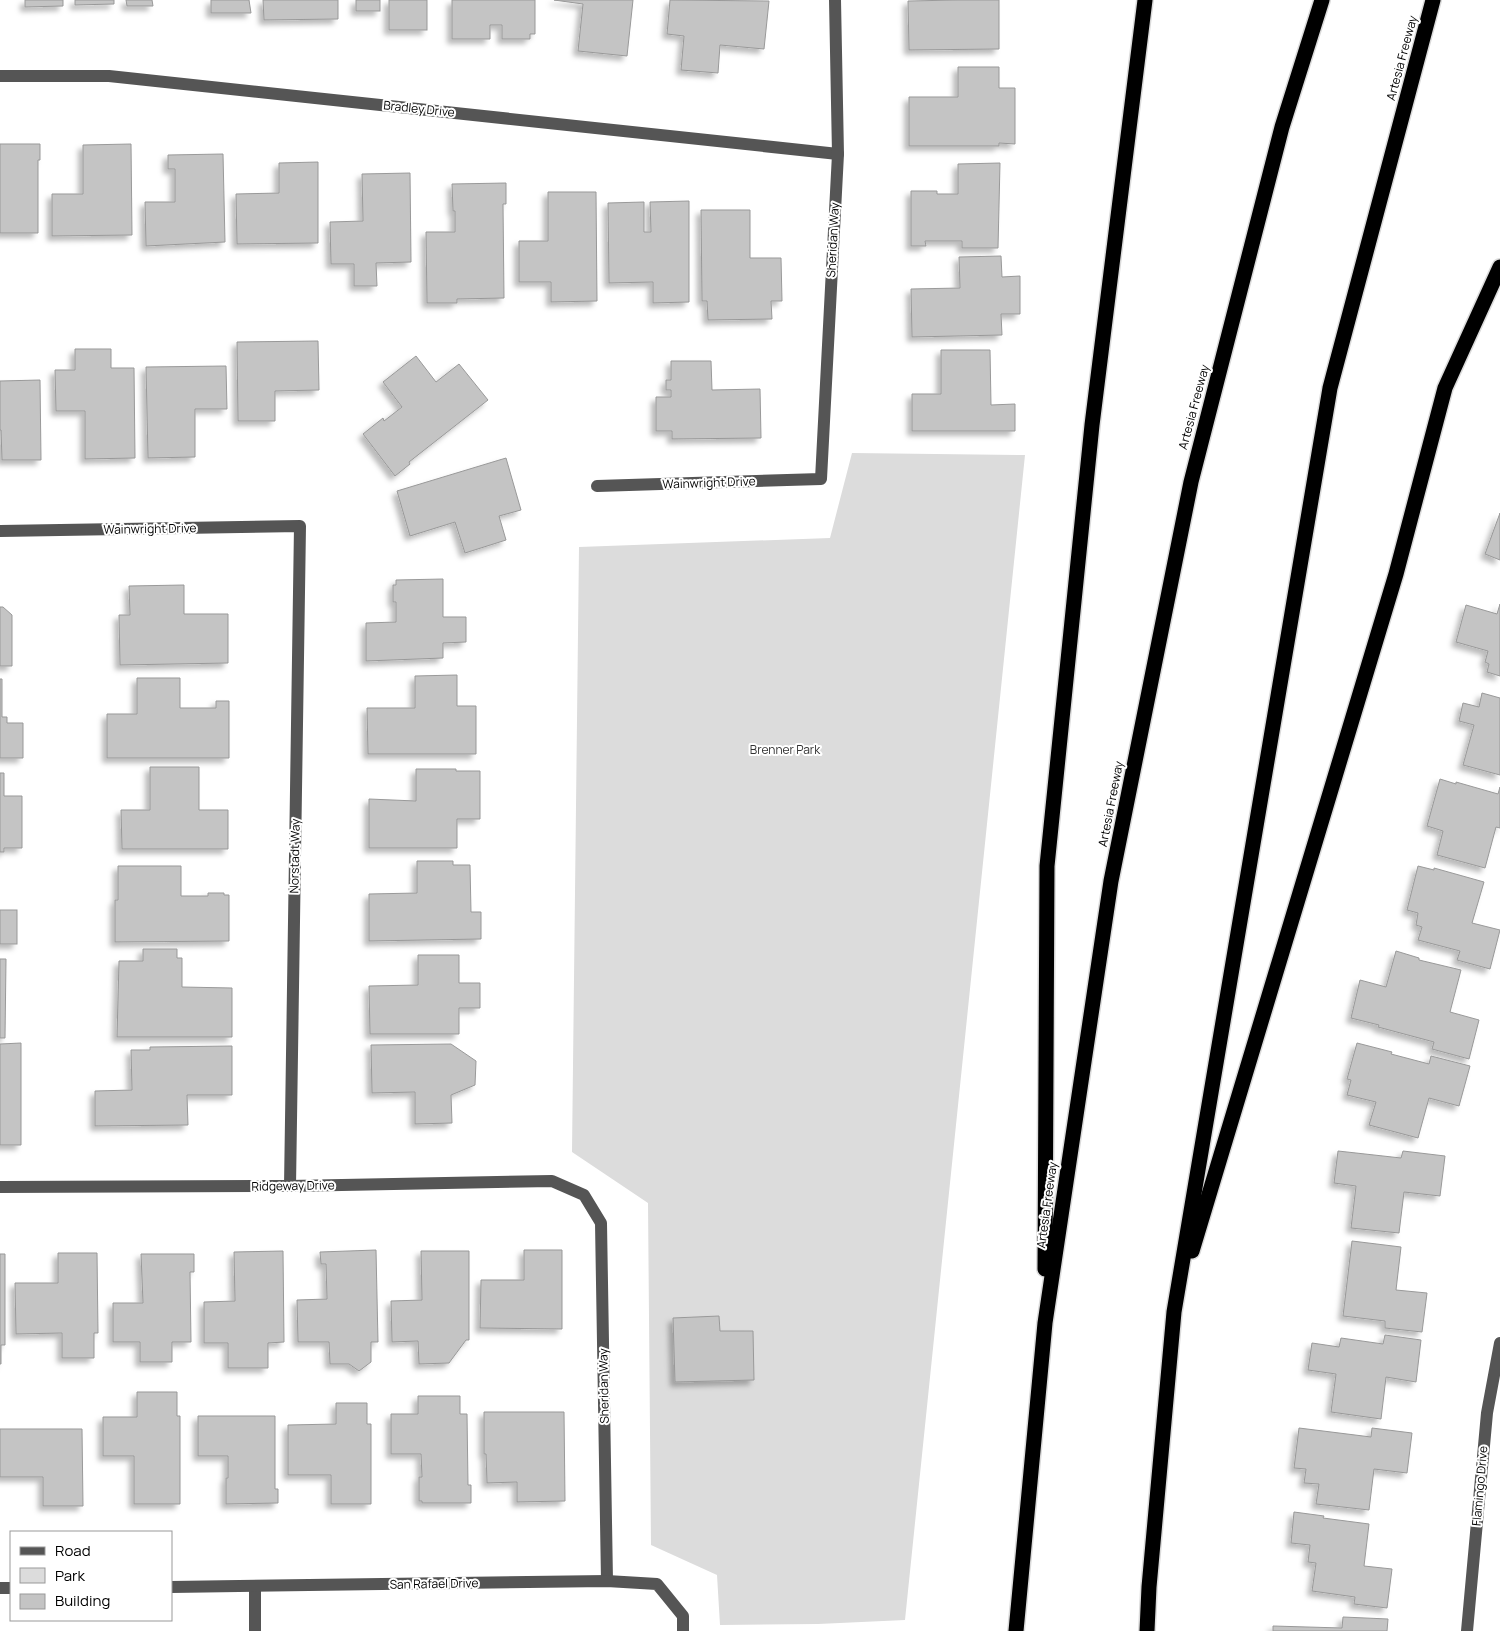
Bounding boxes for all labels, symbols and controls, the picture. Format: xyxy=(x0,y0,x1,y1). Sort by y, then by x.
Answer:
street label: Artesia Freeway xyxy=(1382,13,1421,102)
street label: Bradley Drive xyxy=(383,96,456,121)
street label: Sheridan Way xyxy=(822,201,843,278)
street label: Artesia Freeway xyxy=(1174,362,1213,451)
street label: Wainwright Drive xyxy=(662,472,756,493)
street label: Wainwright Drive xyxy=(103,519,197,538)
park label: Brenner Park xyxy=(750,741,821,758)
street label: Artesia Freeway xyxy=(1094,759,1127,848)
street label: Norstadt Way xyxy=(285,818,304,894)
street label: Artesia Freeway xyxy=(1032,1160,1061,1249)
street label: Ridgeway Drive xyxy=(251,1176,335,1195)
street label: Sheridan Way xyxy=(594,1348,613,1424)
street label: Flamingo Drive xyxy=(1468,1445,1491,1527)
legend xyxy=(10,1531,172,1621)
text: Road xyxy=(55,1540,91,1561)
text: Park xyxy=(55,1565,85,1586)
street label: San Rafael Drive xyxy=(389,1574,479,1593)
text: Building xyxy=(55,1590,110,1611)

